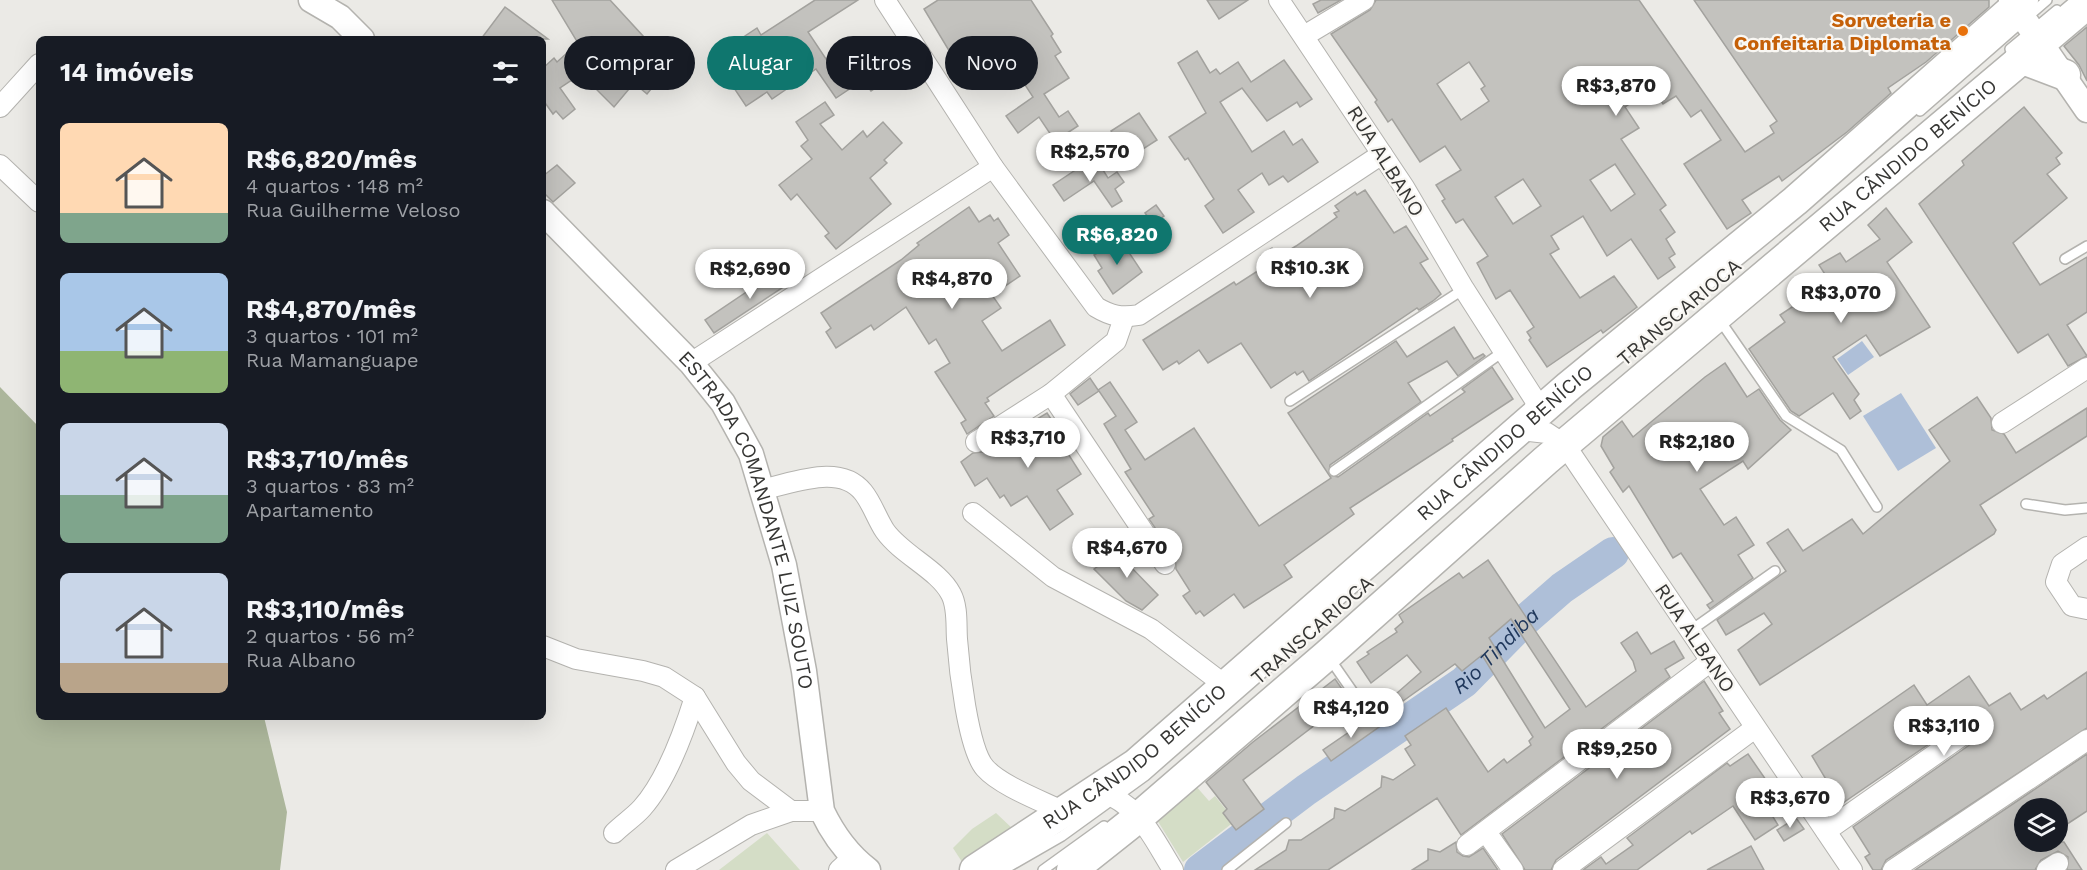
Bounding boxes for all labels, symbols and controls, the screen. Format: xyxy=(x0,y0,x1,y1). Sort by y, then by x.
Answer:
place label: Sorveteria e Confeitaria Diplomata xyxy=(1734,8,1951,55)
marker: Sorveteria e Confeitaria Diplomata xyxy=(1956,24,1970,38)
chip: Comprar xyxy=(564,36,695,90)
chip: Alugar xyxy=(707,36,814,90)
chip: Filtros xyxy=(826,36,933,90)
chip: Novo xyxy=(945,36,1038,90)
icon: filters xyxy=(489,56,522,89)
text: 14 imóveis xyxy=(60,57,194,87)
pin: R$3,870 xyxy=(1561,66,1671,117)
text: R$3,870 xyxy=(1576,73,1656,97)
street label: RUA CÂNDIDO BENÍCIO xyxy=(1814,73,2002,237)
street label: RUA ALBANO xyxy=(1342,101,1430,221)
pin: R$2,570 xyxy=(1035,132,1145,183)
text: R$2,570 xyxy=(1050,139,1130,163)
text: R$6,820/mês xyxy=(246,144,417,174)
icon: home xyxy=(108,147,180,219)
text: 4 quartos · 148 m² xyxy=(246,174,423,198)
text: Rua Guilherme Veloso xyxy=(246,198,460,222)
pin: R$6,820 xyxy=(1062,215,1172,266)
text: R$6,820 xyxy=(1076,222,1158,246)
pin: R$10.3K xyxy=(1255,248,1365,299)
pin: R$2,690 xyxy=(695,249,805,300)
street label: TRANSCARIOCA xyxy=(1612,253,1746,371)
text: R$10.3K xyxy=(1270,255,1350,279)
text: R$2,690 xyxy=(709,256,791,280)
pin: R$4,870 xyxy=(897,259,1007,310)
text: R$4,870 xyxy=(911,266,993,290)
pin: R$3,070 xyxy=(1786,273,1896,324)
text: R$3,070 xyxy=(1801,280,1881,304)
text: R$4,870/mês xyxy=(246,294,416,324)
icon: home xyxy=(108,297,180,369)
text: 3 quartos · 101 m² xyxy=(246,324,418,348)
street label: ESTRADA COMANDANTE LUIZ SOUTO xyxy=(674,346,818,691)
text: Rua Mamanguape xyxy=(246,348,419,372)
street label: RUA CÂNDIDO BENÍCIO xyxy=(1412,359,1598,525)
pin: R$3,710 xyxy=(973,418,1083,469)
pin: R$2,180 xyxy=(1642,422,1752,473)
text: R$3,710 xyxy=(990,425,1066,449)
text: R$2,180 xyxy=(1659,429,1735,453)
text: R$3,710/mês xyxy=(246,444,408,474)
icon: home xyxy=(108,447,180,519)
text: 3 quartos · 83 m² xyxy=(246,474,414,498)
text: Apartamento xyxy=(246,498,374,522)
pin: R$4,670 xyxy=(1072,528,1182,579)
text: R$4,670 xyxy=(1086,535,1168,559)
street label: TRANSCARIOCA xyxy=(1246,570,1378,690)
street label: RUA ALBANO xyxy=(1650,579,1740,697)
text: R$3,110/mês xyxy=(246,594,404,624)
icon: home xyxy=(108,597,180,669)
water label: Rio Tindiba xyxy=(1448,602,1544,699)
text: 2 quartos · 56 m² xyxy=(246,624,414,648)
text: Rua Albano xyxy=(246,648,356,672)
street label: RUA CÂNDIDO BENÍCIO xyxy=(1038,679,1231,834)
pin: R$4,120 xyxy=(1296,688,1406,739)
text: R$4,120 xyxy=(1313,695,1389,719)
pin: R$3,110 xyxy=(1889,706,1999,757)
text: R$3,110 xyxy=(1908,713,1980,737)
pin: R$9,250 xyxy=(1562,729,1672,780)
text: R$9,250 xyxy=(1576,736,1658,760)
pin: R$3,670 xyxy=(1735,778,1845,829)
text: R$3,670 xyxy=(1750,785,1830,809)
map controls xyxy=(2014,798,2068,852)
button: layers xyxy=(2014,798,2068,852)

